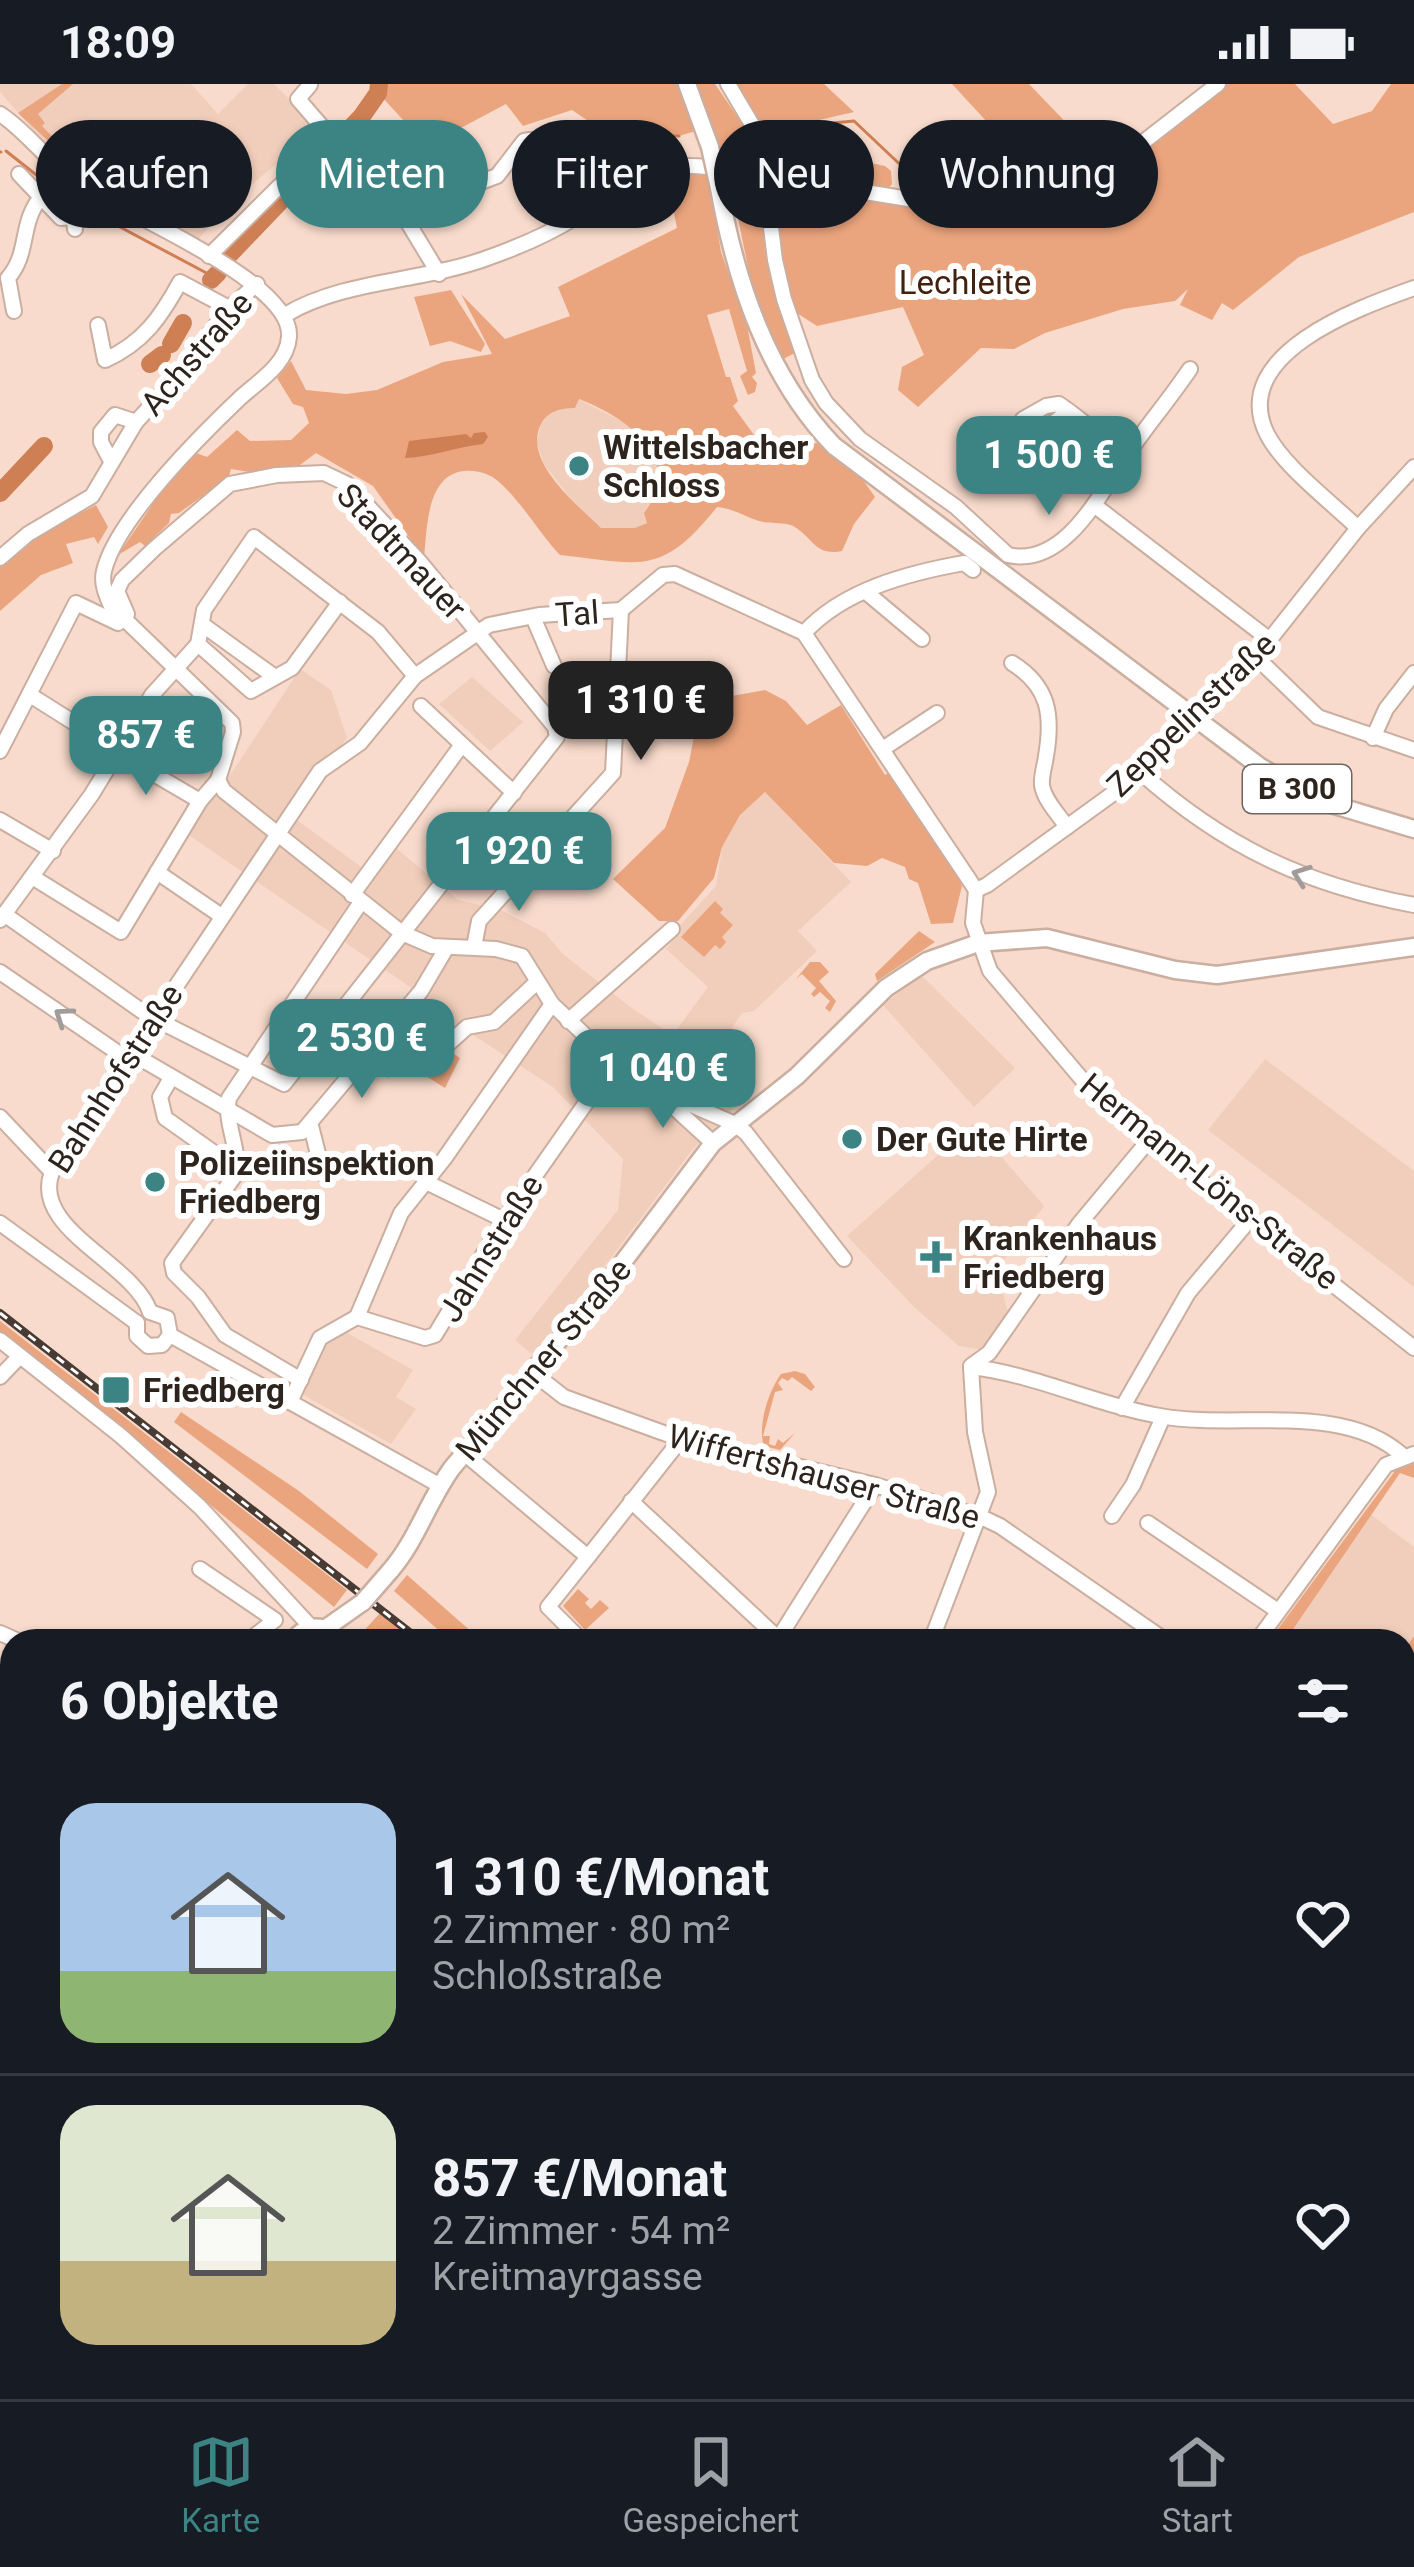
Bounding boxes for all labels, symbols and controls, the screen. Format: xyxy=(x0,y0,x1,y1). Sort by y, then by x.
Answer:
text: 18:09 xyxy=(60,16,176,69)
chip: Kaufen xyxy=(36,120,252,228)
chip: Mieten xyxy=(276,120,488,228)
chip: Filter xyxy=(512,120,690,228)
chip: Neu xyxy=(714,120,874,228)
chip: Wohnung xyxy=(898,120,1158,228)
park label: Lechleite xyxy=(899,263,1031,302)
street label: Achstraße xyxy=(132,284,260,423)
pin: 1 500 € xyxy=(938,416,1160,518)
place label: Wittelsbacher Schloss xyxy=(603,428,808,505)
text: 1 500 € xyxy=(983,432,1115,478)
marker: Wittelsbacher Schloss xyxy=(566,453,592,479)
street label: Stadtmauer xyxy=(329,475,474,627)
street label: Tal xyxy=(554,593,600,634)
street label: Zeppelinstraße xyxy=(1099,624,1284,805)
pin: 1 310 € xyxy=(530,661,752,763)
text: 1 310 € xyxy=(575,677,707,723)
pin: 857 € xyxy=(62,696,230,798)
text: 857 € xyxy=(96,712,196,758)
road number: B 300 xyxy=(1243,765,1351,813)
pin: 1 920 € xyxy=(408,812,630,914)
text: 1 920 € xyxy=(453,828,585,874)
one-way arrow xyxy=(1292,864,1313,889)
street label: Bahnhofstraße xyxy=(40,977,191,1180)
pin: 2 530 € xyxy=(251,999,473,1101)
one-way arrow xyxy=(54,1008,76,1030)
text: 2 530 € xyxy=(296,1015,428,1061)
pin: 1 040 € xyxy=(552,1029,774,1131)
text: 1 040 € xyxy=(597,1045,729,1091)
street label: Hermann-Löns-Straße xyxy=(1072,1065,1347,1298)
place label: Der Gute Hirte xyxy=(876,1120,1088,1159)
marker: Der Gute Hirte xyxy=(839,1126,865,1152)
place label: Polizeiinspektion Friedberg xyxy=(179,1144,434,1221)
street label: Jahnstraße xyxy=(430,1168,551,1329)
marker: Polizeiinspektion Friedberg xyxy=(142,1169,168,1195)
place label: Krankenhaus Friedberg xyxy=(963,1219,1157,1296)
marker: Krankenhaus Friedberg xyxy=(920,1241,952,1273)
street label: Münchner Straße xyxy=(448,1250,639,1468)
place label: Friedberg xyxy=(143,1371,285,1410)
marker: Friedberg xyxy=(100,1374,132,1406)
street label: Wiffertshauser Straße xyxy=(664,1416,984,1537)
icon: filters xyxy=(1290,1668,1356,1734)
text: 6 Objekte xyxy=(60,1672,279,1731)
text: 1 310 €/Monat xyxy=(432,1848,769,1907)
icon: home xyxy=(156,1851,300,1995)
icon: heart xyxy=(1290,1890,1356,1956)
text: 2 Zimmer · 80 m² xyxy=(432,1907,730,1953)
text: Schloßstraße xyxy=(432,1953,662,1999)
text: 857 €/Monat xyxy=(432,2149,727,2208)
icon: home xyxy=(156,2153,300,2297)
icon: heart xyxy=(1290,2192,1356,2258)
text: 2 Zimmer · 54 m² xyxy=(432,2208,730,2254)
text: Kreitmayrgasse xyxy=(432,2254,703,2300)
tab: Karte xyxy=(181,2429,260,2540)
tab: Gespeichert xyxy=(623,2429,799,2540)
tab: Start xyxy=(1162,2429,1233,2540)

